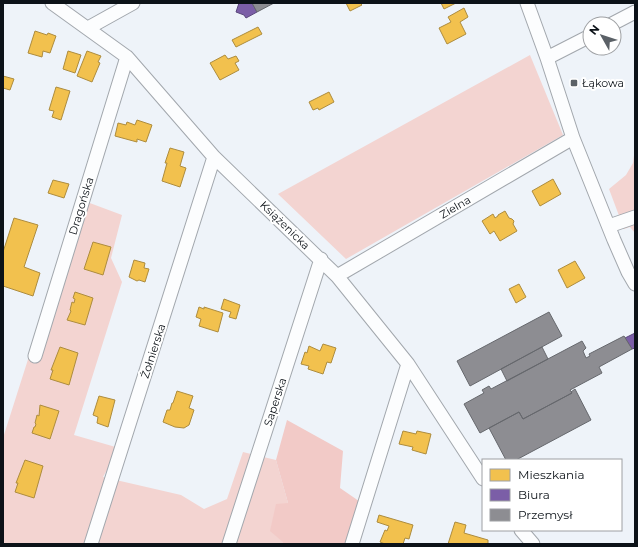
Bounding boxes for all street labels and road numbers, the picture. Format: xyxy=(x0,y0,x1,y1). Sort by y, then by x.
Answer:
street label: Dragońska xyxy=(66,175,96,237)
street label: Zielna xyxy=(437,193,473,221)
street label: Książenicka xyxy=(257,198,313,252)
street label: Żołnierska xyxy=(138,322,168,380)
street label: Saperska xyxy=(261,376,289,428)

